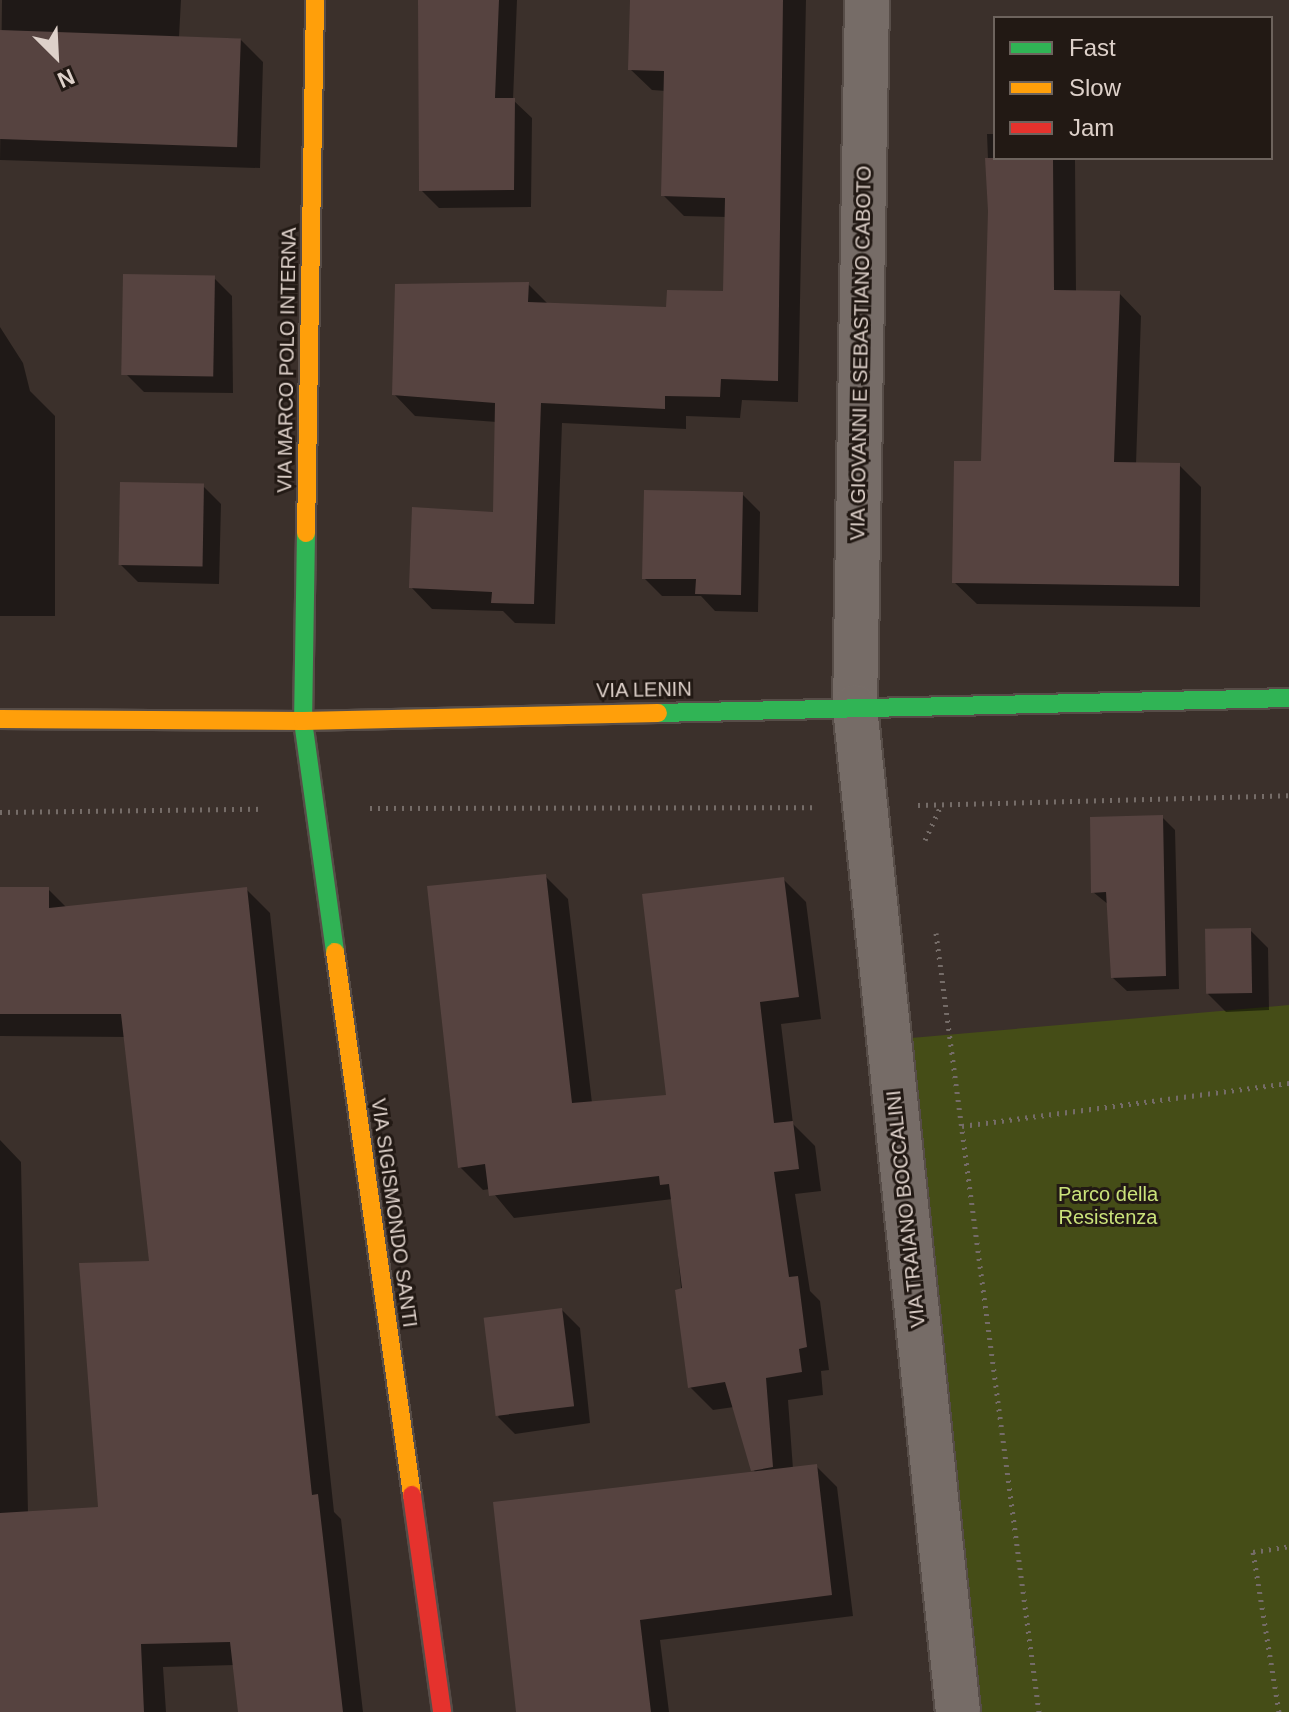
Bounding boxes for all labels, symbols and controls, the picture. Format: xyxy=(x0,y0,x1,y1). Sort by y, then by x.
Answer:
north arrow xyxy=(16,16,96,96)
legend xyxy=(993,16,1273,160)
text: Fast xyxy=(1069,34,1116,61)
text: N xyxy=(54,64,78,93)
text: Slow xyxy=(1069,74,1121,101)
text: Jam xyxy=(1069,114,1114,141)
street label: VIA GIOVANNI E SEBASTIANO CABOTO xyxy=(846,165,876,541)
street label: VIA MARCO POLO INTERNA xyxy=(273,226,301,494)
street label: VIA LENIN xyxy=(595,677,693,703)
street label: VIA TRAIANO BOCCALINI xyxy=(882,1088,930,1330)
street label: VIA SIGISMONDO SANTI xyxy=(366,1096,422,1330)
park label: Parco della Resistenza xyxy=(1058,1183,1158,1230)

